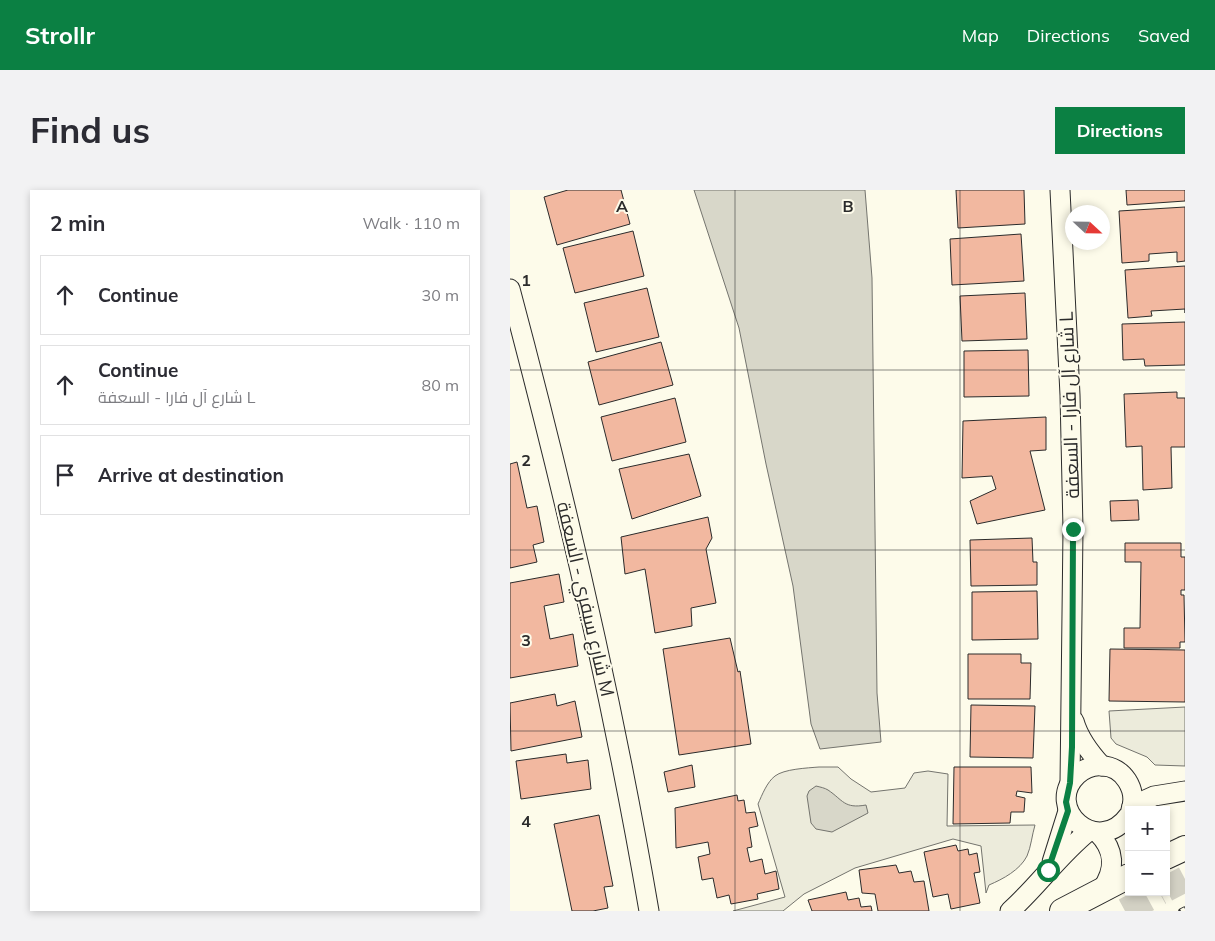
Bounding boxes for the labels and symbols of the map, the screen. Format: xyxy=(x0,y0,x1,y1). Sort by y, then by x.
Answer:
text: A xyxy=(616,196,628,216)
text: B xyxy=(842,196,854,216)
north arrow xyxy=(1065,205,1110,250)
text: 1 xyxy=(521,270,531,290)
street label: شارع آل فارا - السعفة L xyxy=(1054,310,1086,499)
text: 2 xyxy=(521,450,531,470)
street label: شارع سيفري - السعفة M xyxy=(549,499,620,699)
route end xyxy=(1062,518,1085,541)
text: 3 xyxy=(521,630,531,650)
text: 4 xyxy=(521,811,531,831)
route start xyxy=(1037,859,1060,882)

